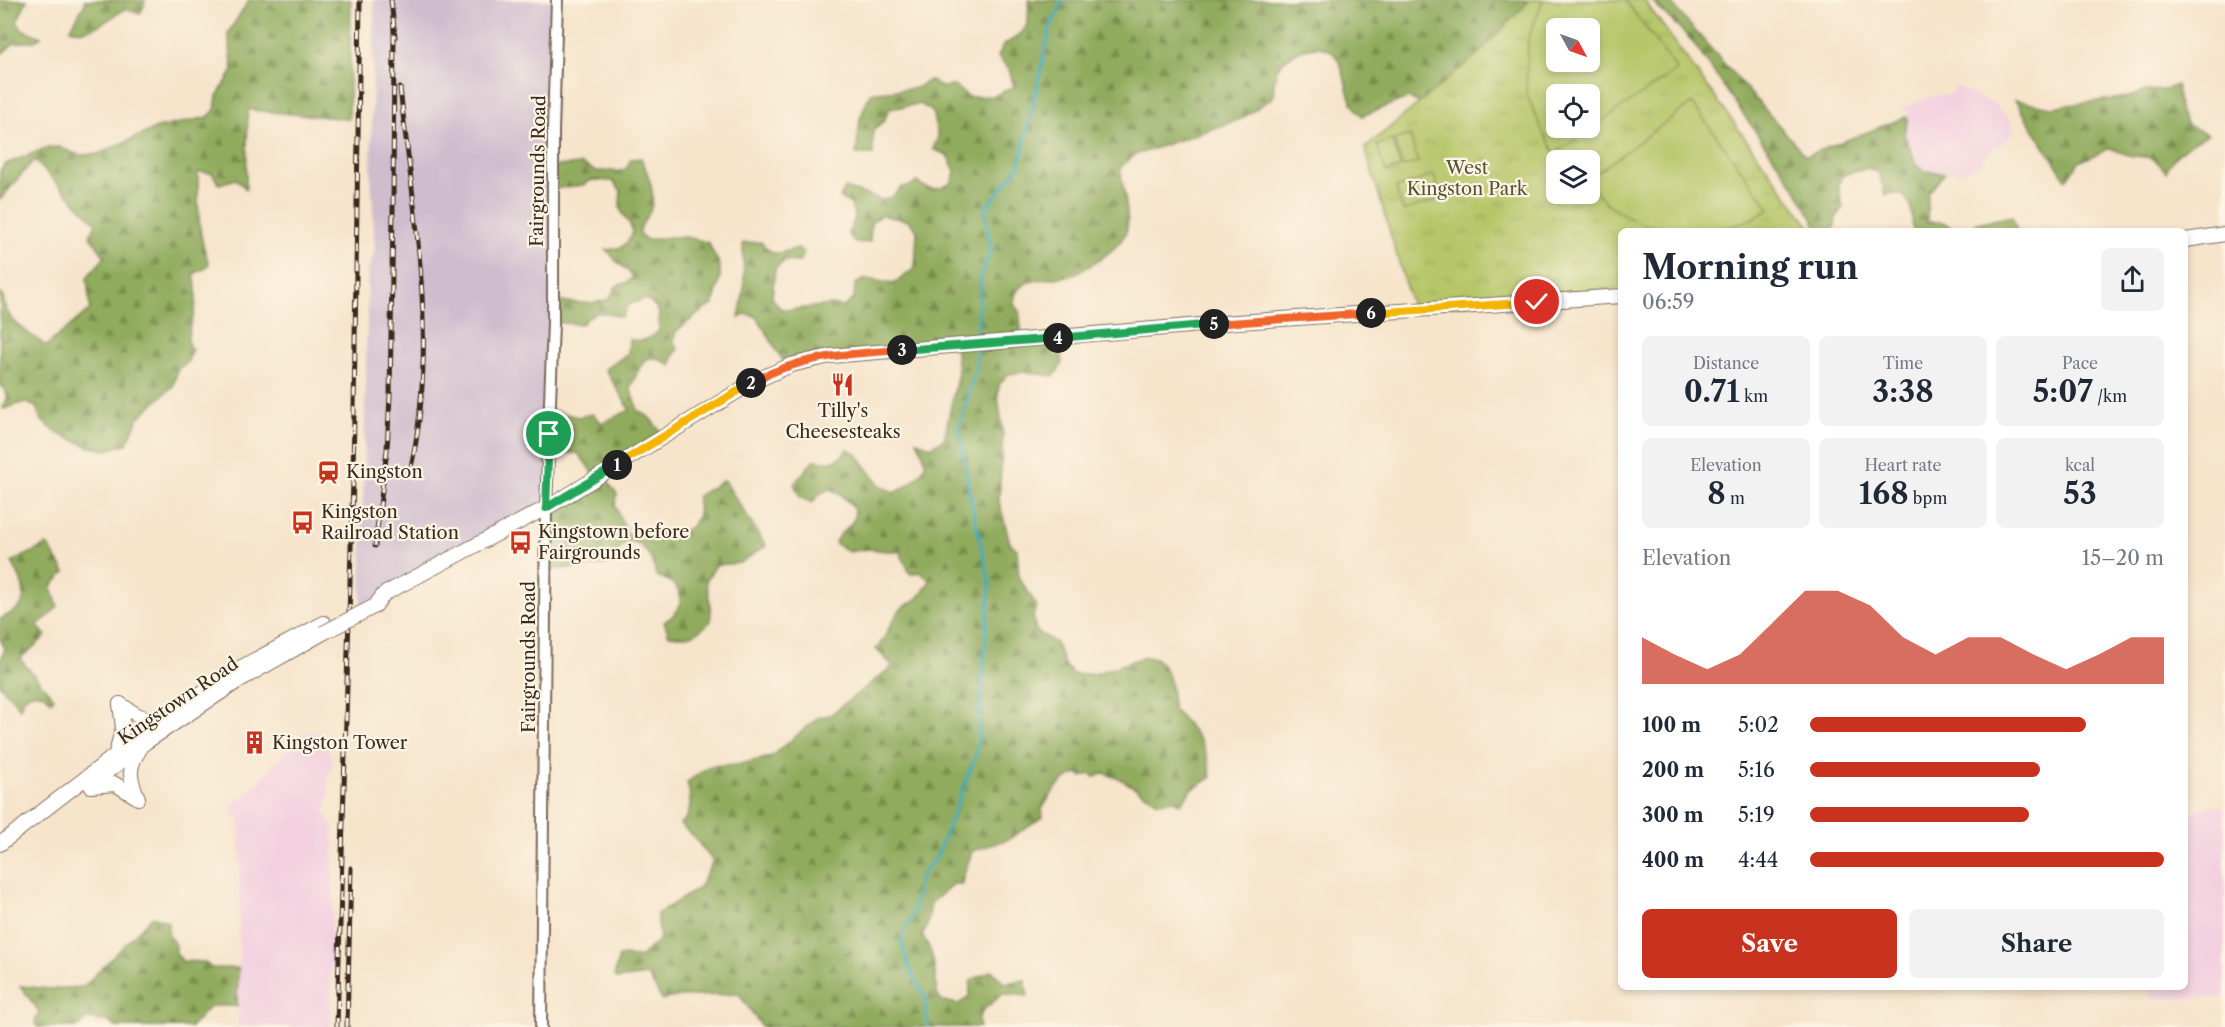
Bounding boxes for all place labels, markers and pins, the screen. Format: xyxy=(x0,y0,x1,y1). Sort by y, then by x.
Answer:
pin xyxy=(1511,276,1562,327)
pin: 6 xyxy=(1356,298,1386,328)
pin: 5 xyxy=(1199,309,1229,339)
pin: 4 xyxy=(1043,323,1073,353)
pin: 3 xyxy=(887,335,917,365)
pin: 2 xyxy=(736,368,766,398)
restaurant icon: Tilly's Cheesesteaks xyxy=(830,372,856,398)
place label: Tilly's Cheesesteaks xyxy=(785,400,901,443)
pin xyxy=(523,408,574,459)
pin: 1 xyxy=(602,450,632,480)
station icon: Kingston xyxy=(315,459,341,485)
place label: Kingston xyxy=(346,461,423,483)
place label: Kingston Railroad Station xyxy=(321,501,459,544)
bus stop icon: Kingston Railroad Station xyxy=(290,509,316,535)
place label: Kingstown before Fairgrounds xyxy=(538,521,689,564)
bus stop icon: Kingstown before Fairgrounds xyxy=(507,529,533,555)
building icon: Kingston Tower xyxy=(241,730,267,756)
place label: Kingston Tower xyxy=(272,732,408,754)

